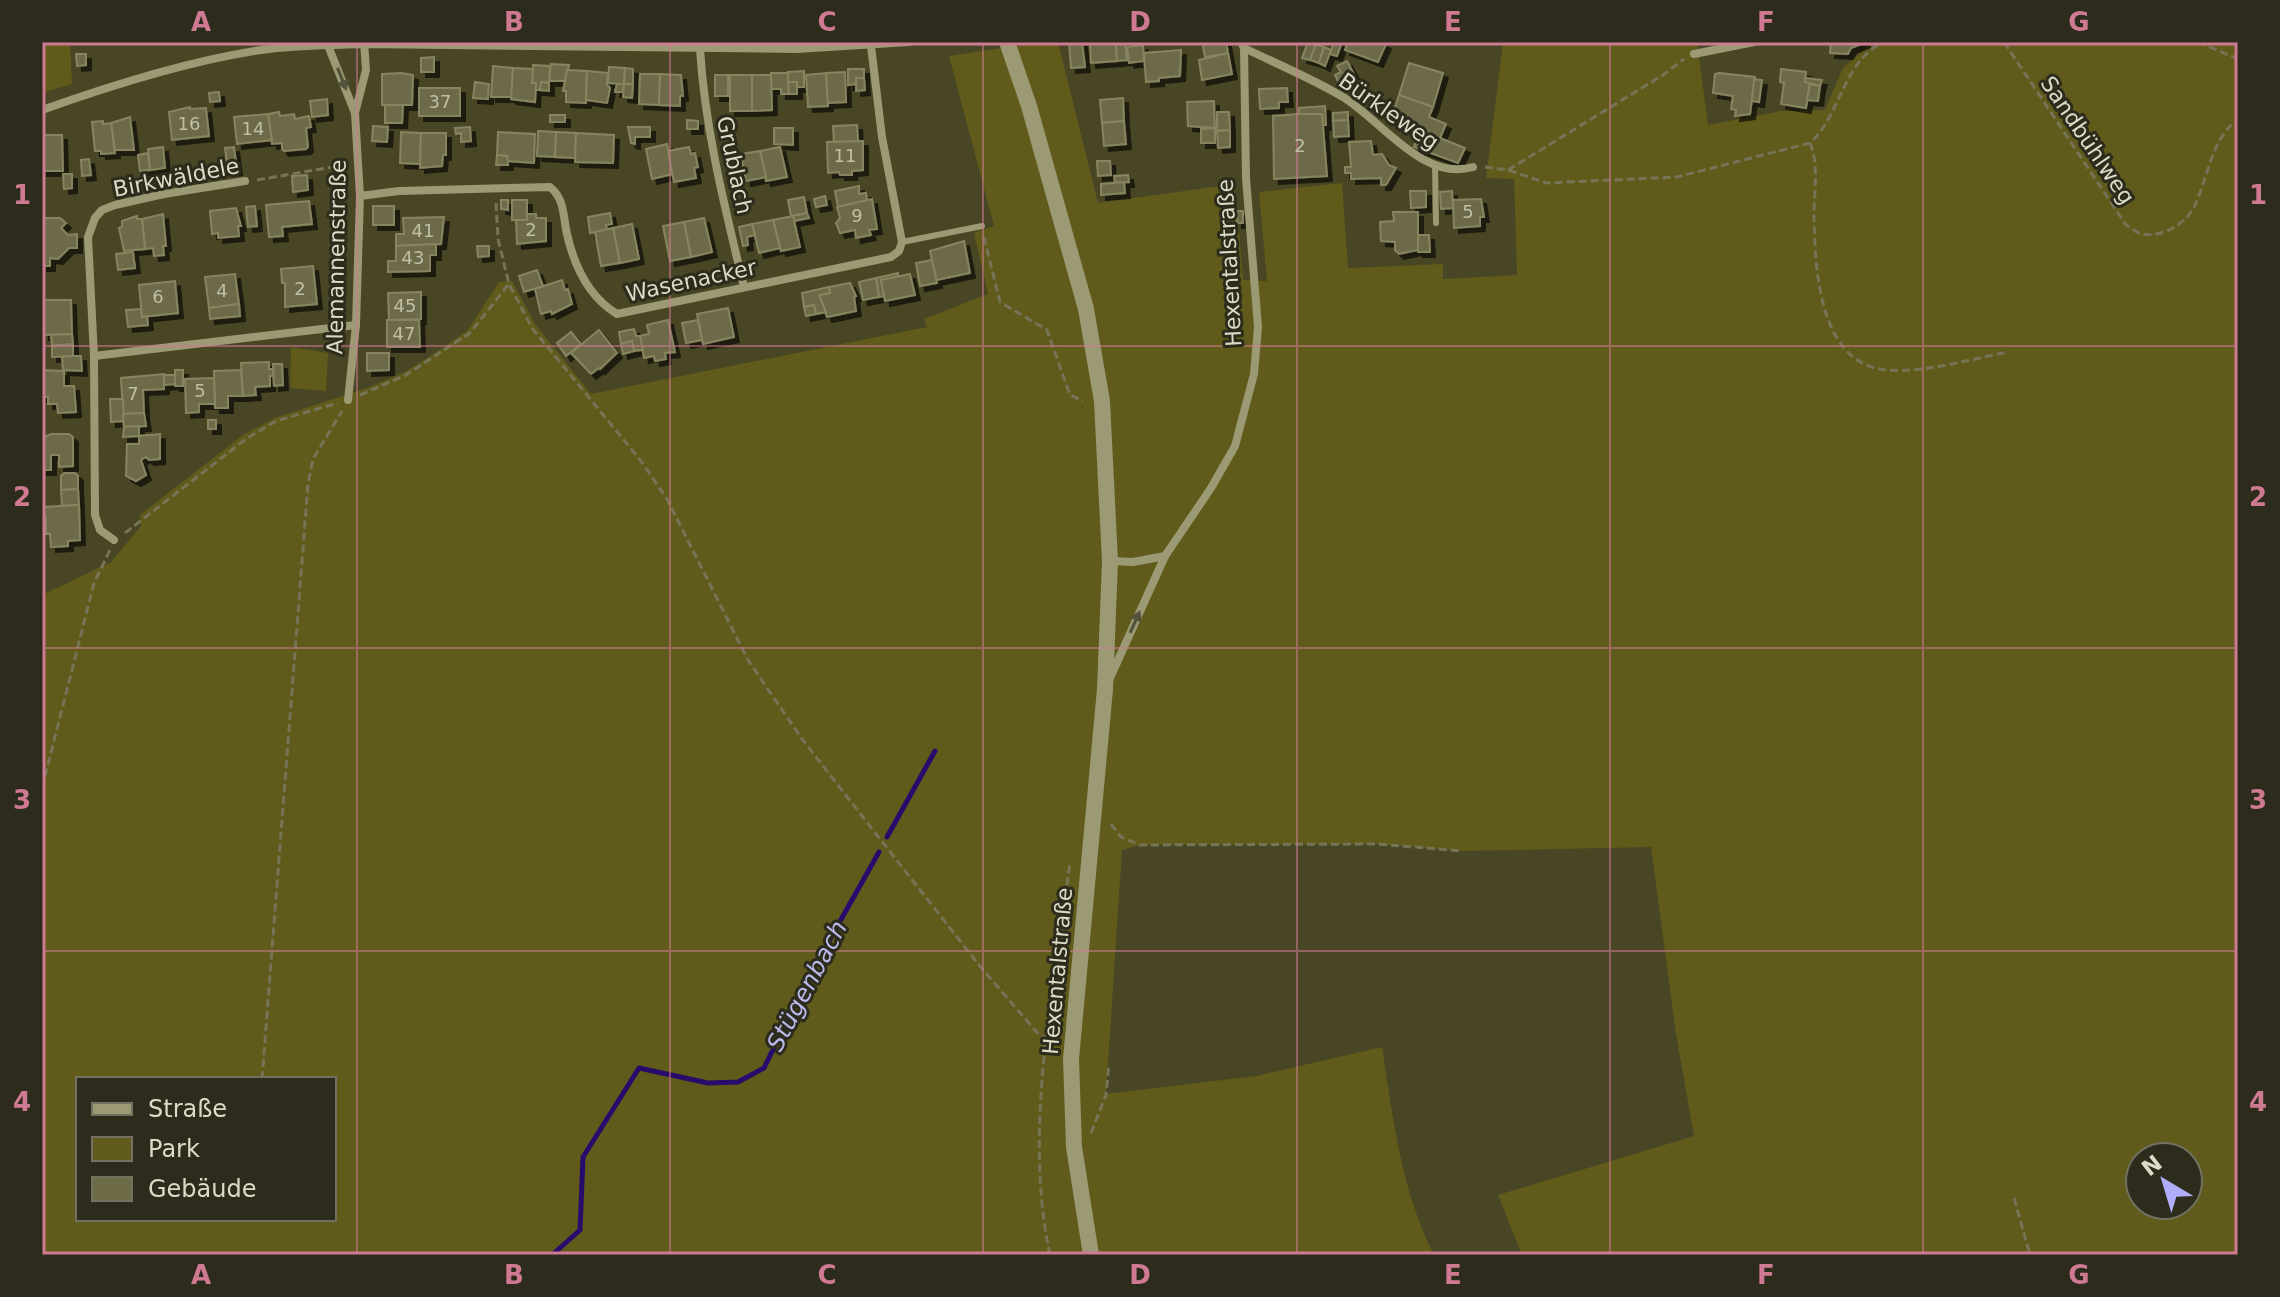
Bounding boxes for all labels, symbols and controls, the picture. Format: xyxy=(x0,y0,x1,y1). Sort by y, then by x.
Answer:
text: A xyxy=(191,7,211,37)
text: B xyxy=(504,7,524,37)
text: C xyxy=(817,7,837,37)
text: D xyxy=(1129,7,1151,37)
text: E xyxy=(1444,7,1462,37)
text: F xyxy=(1757,7,1775,37)
text: G xyxy=(2068,7,2090,37)
one-way arrow xyxy=(335,67,348,91)
street label: Bürkleweg xyxy=(1334,68,1443,155)
street label: Sandbühlweg xyxy=(2036,72,2140,209)
house number: 37 xyxy=(429,91,451,112)
house number: 16 xyxy=(178,113,200,134)
street label: Grublach xyxy=(712,114,757,216)
house number: 14 xyxy=(242,118,264,139)
house number: 2 xyxy=(1294,135,1306,156)
house number: 11 xyxy=(834,145,856,166)
street label: Birkwäldele xyxy=(111,153,241,202)
street label: Alemannenstraße xyxy=(322,159,351,355)
street label: Hexentalstraße xyxy=(1213,179,1246,347)
text: 1 xyxy=(13,180,31,210)
text: 1 xyxy=(2249,180,2267,210)
house number: 5 xyxy=(1462,201,1474,222)
house number: 9 xyxy=(851,205,863,226)
house number: 2 xyxy=(525,219,537,240)
house number: 41 xyxy=(412,220,434,241)
house number: 43 xyxy=(402,247,424,268)
street label: Wasenacker xyxy=(624,254,760,307)
house number: 2 xyxy=(294,278,306,299)
house number: 4 xyxy=(216,280,228,301)
house number: 6 xyxy=(152,286,164,307)
house number: 45 xyxy=(394,295,416,316)
house number: 47 xyxy=(393,323,415,344)
house number: 5 xyxy=(194,380,206,401)
house number: 7 xyxy=(127,383,139,404)
text: 2 xyxy=(13,482,31,512)
text: 2 xyxy=(2249,482,2267,512)
one-way arrow xyxy=(1128,611,1142,634)
text: 3 xyxy=(13,785,31,815)
text: 3 xyxy=(2249,785,2267,815)
street label: Hexentalstraße xyxy=(1038,886,1077,1056)
water label: Stügenbach xyxy=(761,916,853,1056)
legend xyxy=(76,1077,336,1221)
text: 4 xyxy=(13,1087,31,1117)
text: 4 xyxy=(2249,1087,2267,1117)
text: Straße xyxy=(148,1095,227,1123)
text: Park xyxy=(148,1135,200,1163)
north arrow xyxy=(2124,1141,2204,1221)
text: N xyxy=(2137,1150,2167,1181)
text: Gebäude xyxy=(148,1175,257,1203)
text: A xyxy=(191,1260,211,1290)
text: B xyxy=(504,1260,524,1290)
text: C xyxy=(817,1260,837,1290)
text: D xyxy=(1129,1260,1151,1290)
text: E xyxy=(1444,1260,1462,1290)
text: F xyxy=(1757,1260,1775,1290)
text: G xyxy=(2068,1260,2090,1290)

